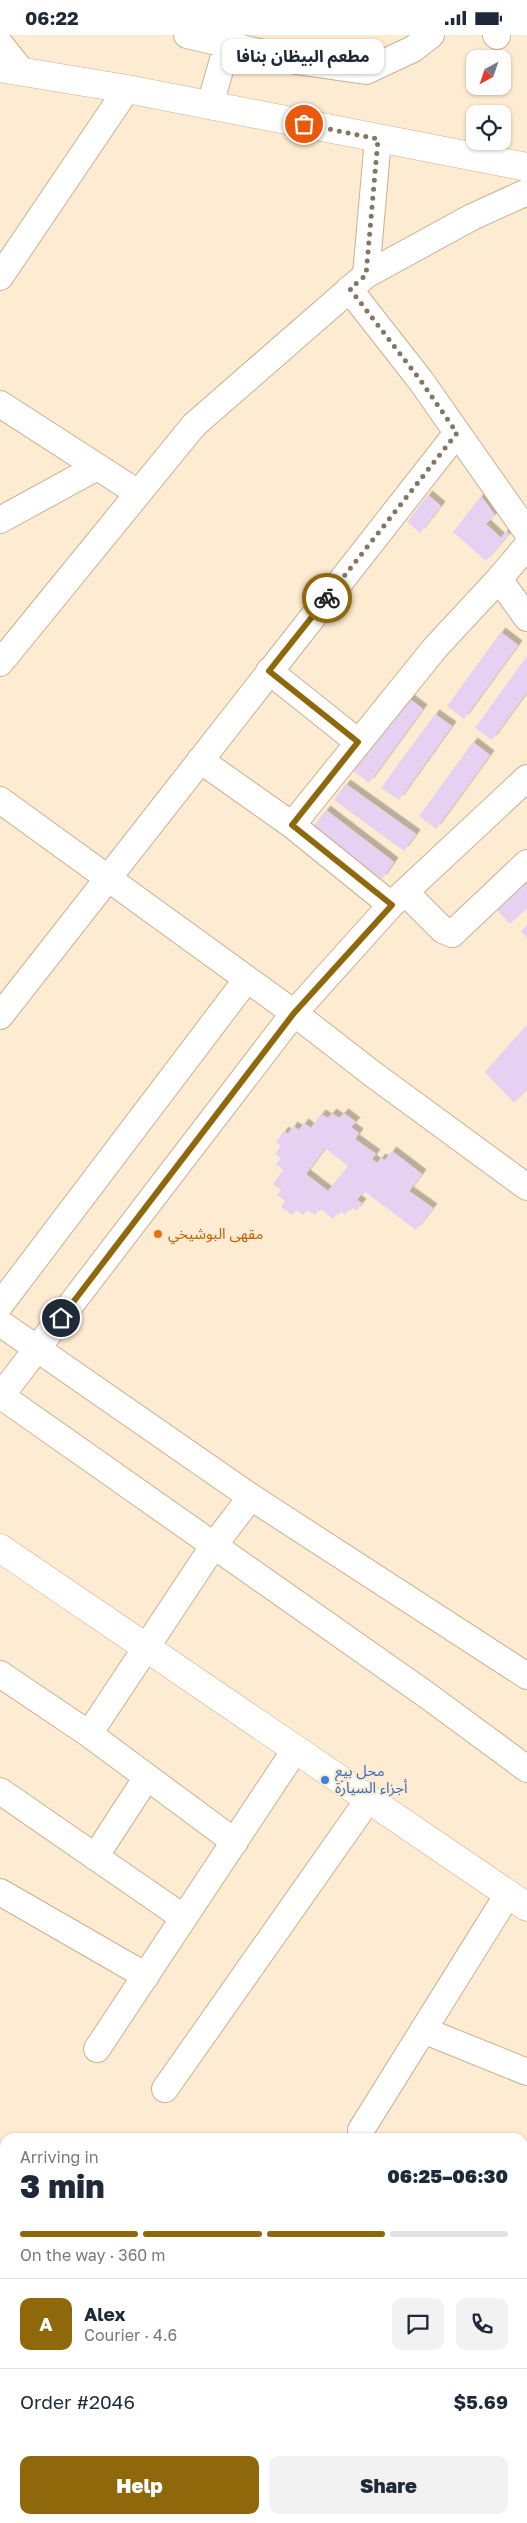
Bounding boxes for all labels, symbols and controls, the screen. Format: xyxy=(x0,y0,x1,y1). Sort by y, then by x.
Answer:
text: 06:22 xyxy=(25,6,79,29)
callout: مطعم البيظان بنافا xyxy=(223,39,385,74)
text: مطعم البيظان بنافا xyxy=(236,46,370,66)
north arrow xyxy=(466,50,511,95)
map controls xyxy=(466,50,511,150)
pin xyxy=(283,103,325,145)
button: locate xyxy=(466,105,511,150)
icon: bag xyxy=(290,110,318,138)
courier xyxy=(302,573,352,623)
icon: bike xyxy=(313,584,341,612)
place label: مقهى البوشيخي xyxy=(168,1224,263,1245)
marker: مقهى البوشيخي xyxy=(152,1228,164,1240)
pin xyxy=(40,1297,82,1339)
icon: home xyxy=(47,1304,75,1332)
place label: محل بيع أجزاء السيارة xyxy=(335,1761,408,1797)
marker: محل بيع أجزاء السيارة xyxy=(319,1774,331,1786)
text: Arriving in xyxy=(20,2147,99,2167)
text: 06:25–06:30 xyxy=(387,2164,508,2187)
text: 3 min xyxy=(20,2167,105,2205)
text: On the way · 360 m xyxy=(20,2245,165,2265)
button: chat xyxy=(392,2298,444,2350)
button: phone xyxy=(456,2298,508,2350)
text: Alex xyxy=(84,2302,125,2325)
text: A xyxy=(39,2312,53,2335)
text: Courier · 4.6 xyxy=(84,2325,177,2345)
text: Order #2046 xyxy=(20,2390,135,2413)
text: $5.69 xyxy=(453,2390,508,2413)
button: Help xyxy=(20,2456,259,2514)
button: Share xyxy=(269,2456,508,2514)

